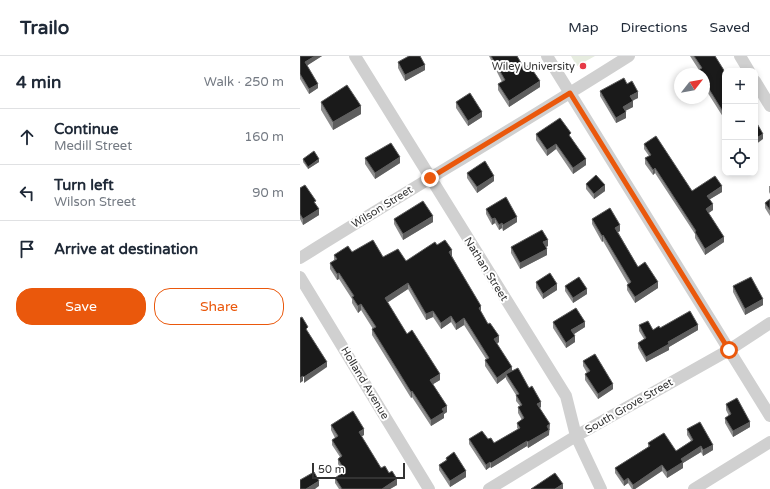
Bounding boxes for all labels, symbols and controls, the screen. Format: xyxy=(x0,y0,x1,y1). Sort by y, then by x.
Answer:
text: Trailo xyxy=(20,17,69,39)
text: Map xyxy=(568,19,599,36)
text: Directions xyxy=(621,19,688,36)
text: Saved xyxy=(710,19,750,36)
place label: Wiley University xyxy=(492,60,575,73)
marker: Wiley University xyxy=(578,61,588,71)
north arrow xyxy=(674,68,710,104)
map controls xyxy=(722,68,758,176)
button: + xyxy=(722,68,758,104)
text: 4 min xyxy=(16,72,61,93)
text: Walk · 250 m xyxy=(204,74,284,90)
button: − xyxy=(722,104,758,140)
text: Continue xyxy=(54,120,118,138)
icon: ahead xyxy=(16,126,38,148)
text: 160 m xyxy=(244,129,284,145)
text: Medill Street xyxy=(54,138,132,154)
button: locate xyxy=(722,140,758,176)
route end xyxy=(421,169,439,187)
text: Turn left xyxy=(54,176,114,194)
icon: left xyxy=(16,182,38,204)
street label: Wilson Street xyxy=(349,183,415,231)
text: 90 m xyxy=(252,185,284,201)
text: Wilson Street xyxy=(54,194,136,210)
street label: Nathan Street xyxy=(461,235,511,303)
icon: arrive xyxy=(16,238,38,260)
text: Arrive at destination xyxy=(54,240,198,258)
button: Save xyxy=(16,288,146,325)
button: Share xyxy=(154,288,284,325)
route start xyxy=(720,341,738,359)
street label: Holland Avenue xyxy=(338,344,392,422)
street label: South Grove Street xyxy=(583,376,675,436)
scale bar xyxy=(312,461,405,480)
text: 50 m xyxy=(318,463,345,476)

